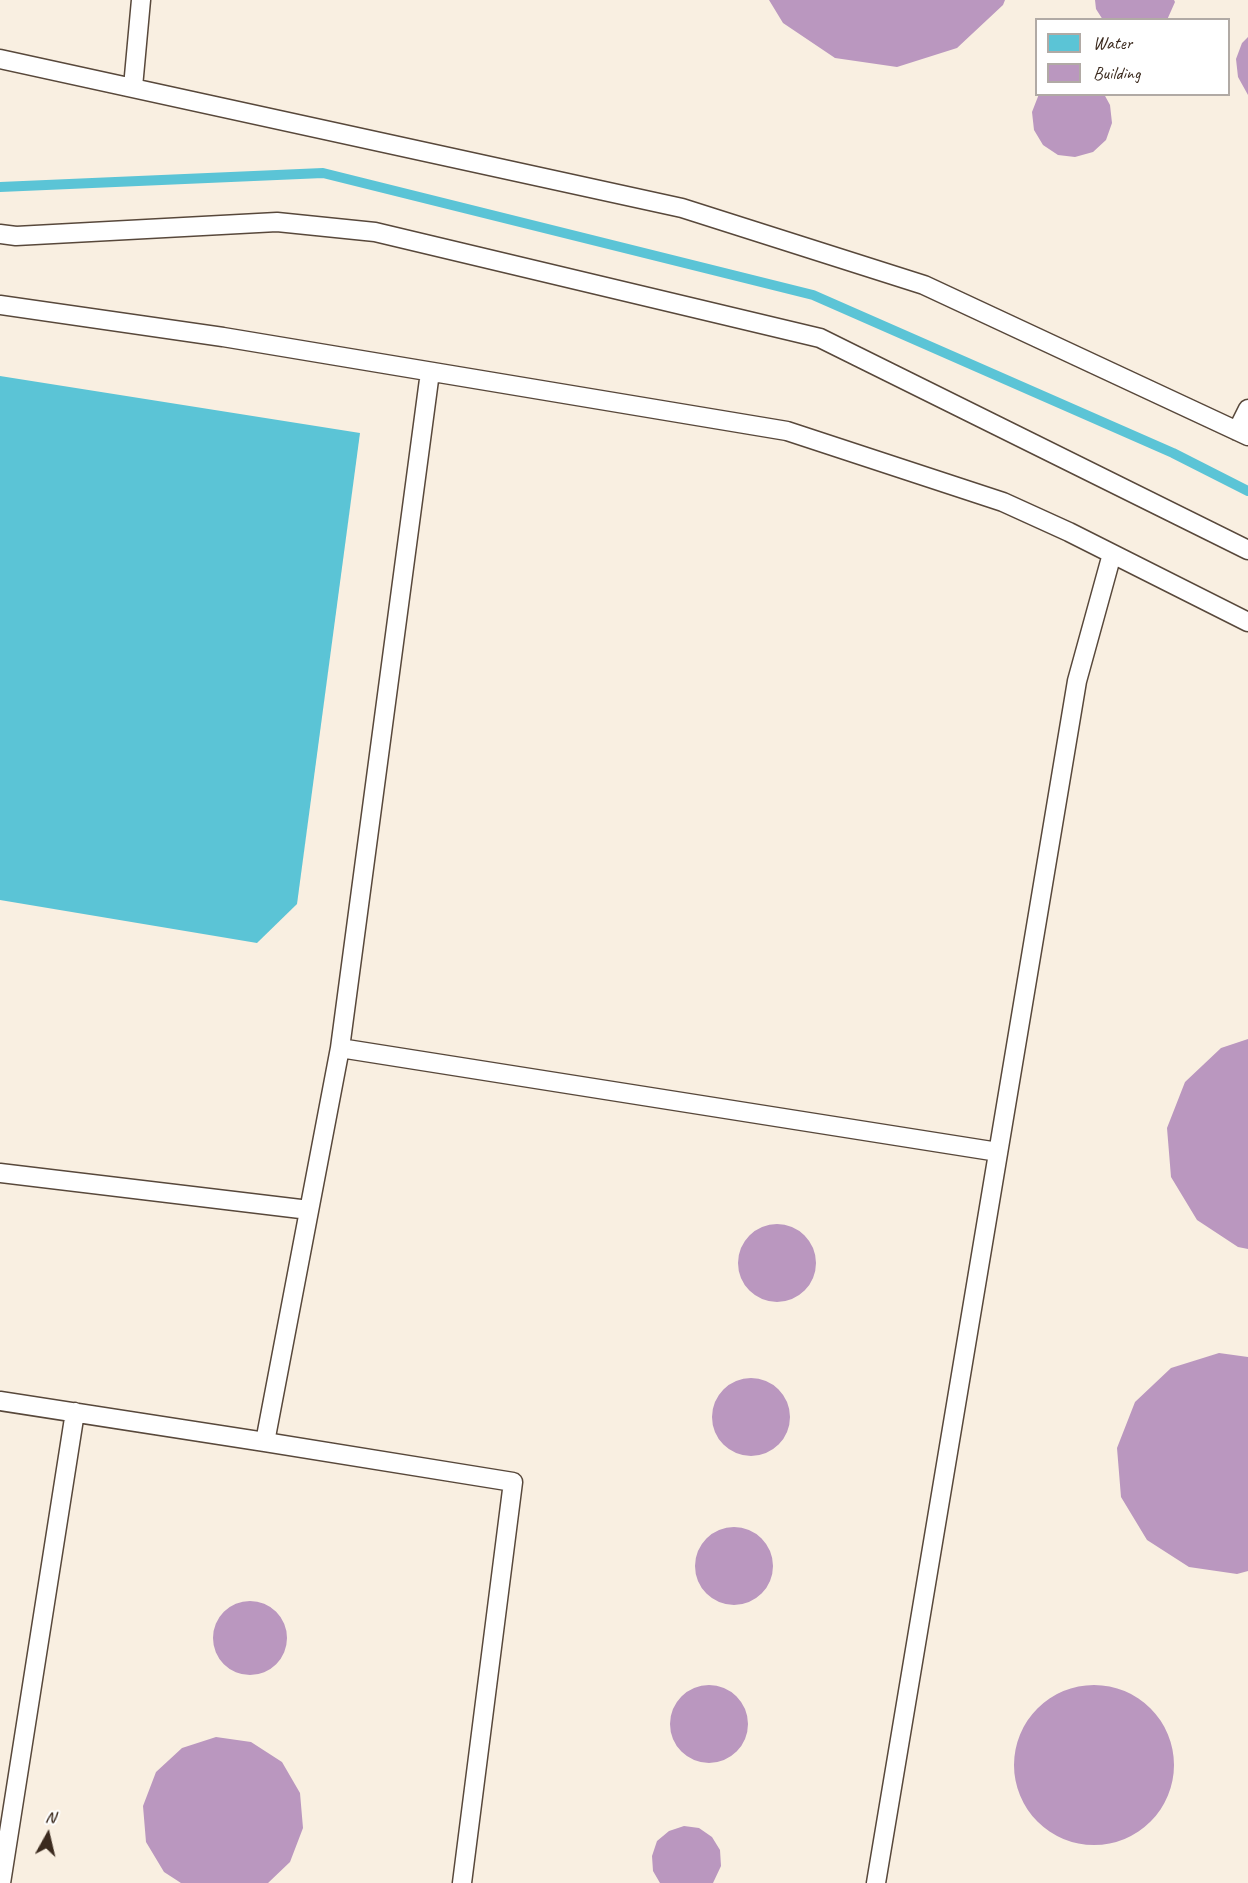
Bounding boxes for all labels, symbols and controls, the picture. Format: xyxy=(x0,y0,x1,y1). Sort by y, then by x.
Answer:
legend xyxy=(1035,18,1230,96)
text: Water xyxy=(1093,32,1132,54)
text: Building xyxy=(1093,62,1140,84)
north arrow xyxy=(18,1805,78,1865)
text: N xyxy=(44,1807,57,1828)

